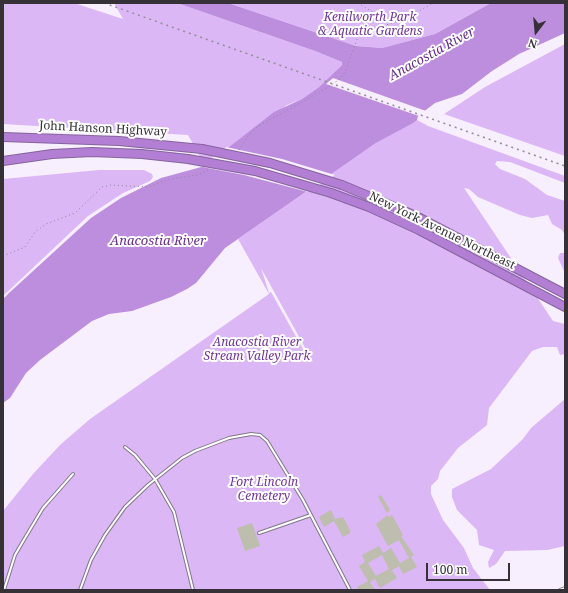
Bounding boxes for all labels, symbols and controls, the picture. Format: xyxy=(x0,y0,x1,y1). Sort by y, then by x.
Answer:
park label: Kenilworth Park & Aquatic Gardens xyxy=(318,11,422,39)
north arrow xyxy=(516,12,556,52)
water label: Anacostia River xyxy=(386,24,478,84)
text: N xyxy=(526,36,539,52)
street label: John Hanson Highway xyxy=(39,118,167,140)
street label: New York Avenue Northeast xyxy=(367,189,517,273)
water label: Anacostia River xyxy=(110,233,206,249)
park label: Anacostia River Stream Valley Park xyxy=(204,336,310,364)
park label: Fort Lincoln Cemetery xyxy=(230,476,298,504)
scale bar xyxy=(428,555,512,581)
text: 100 m xyxy=(433,561,468,578)

